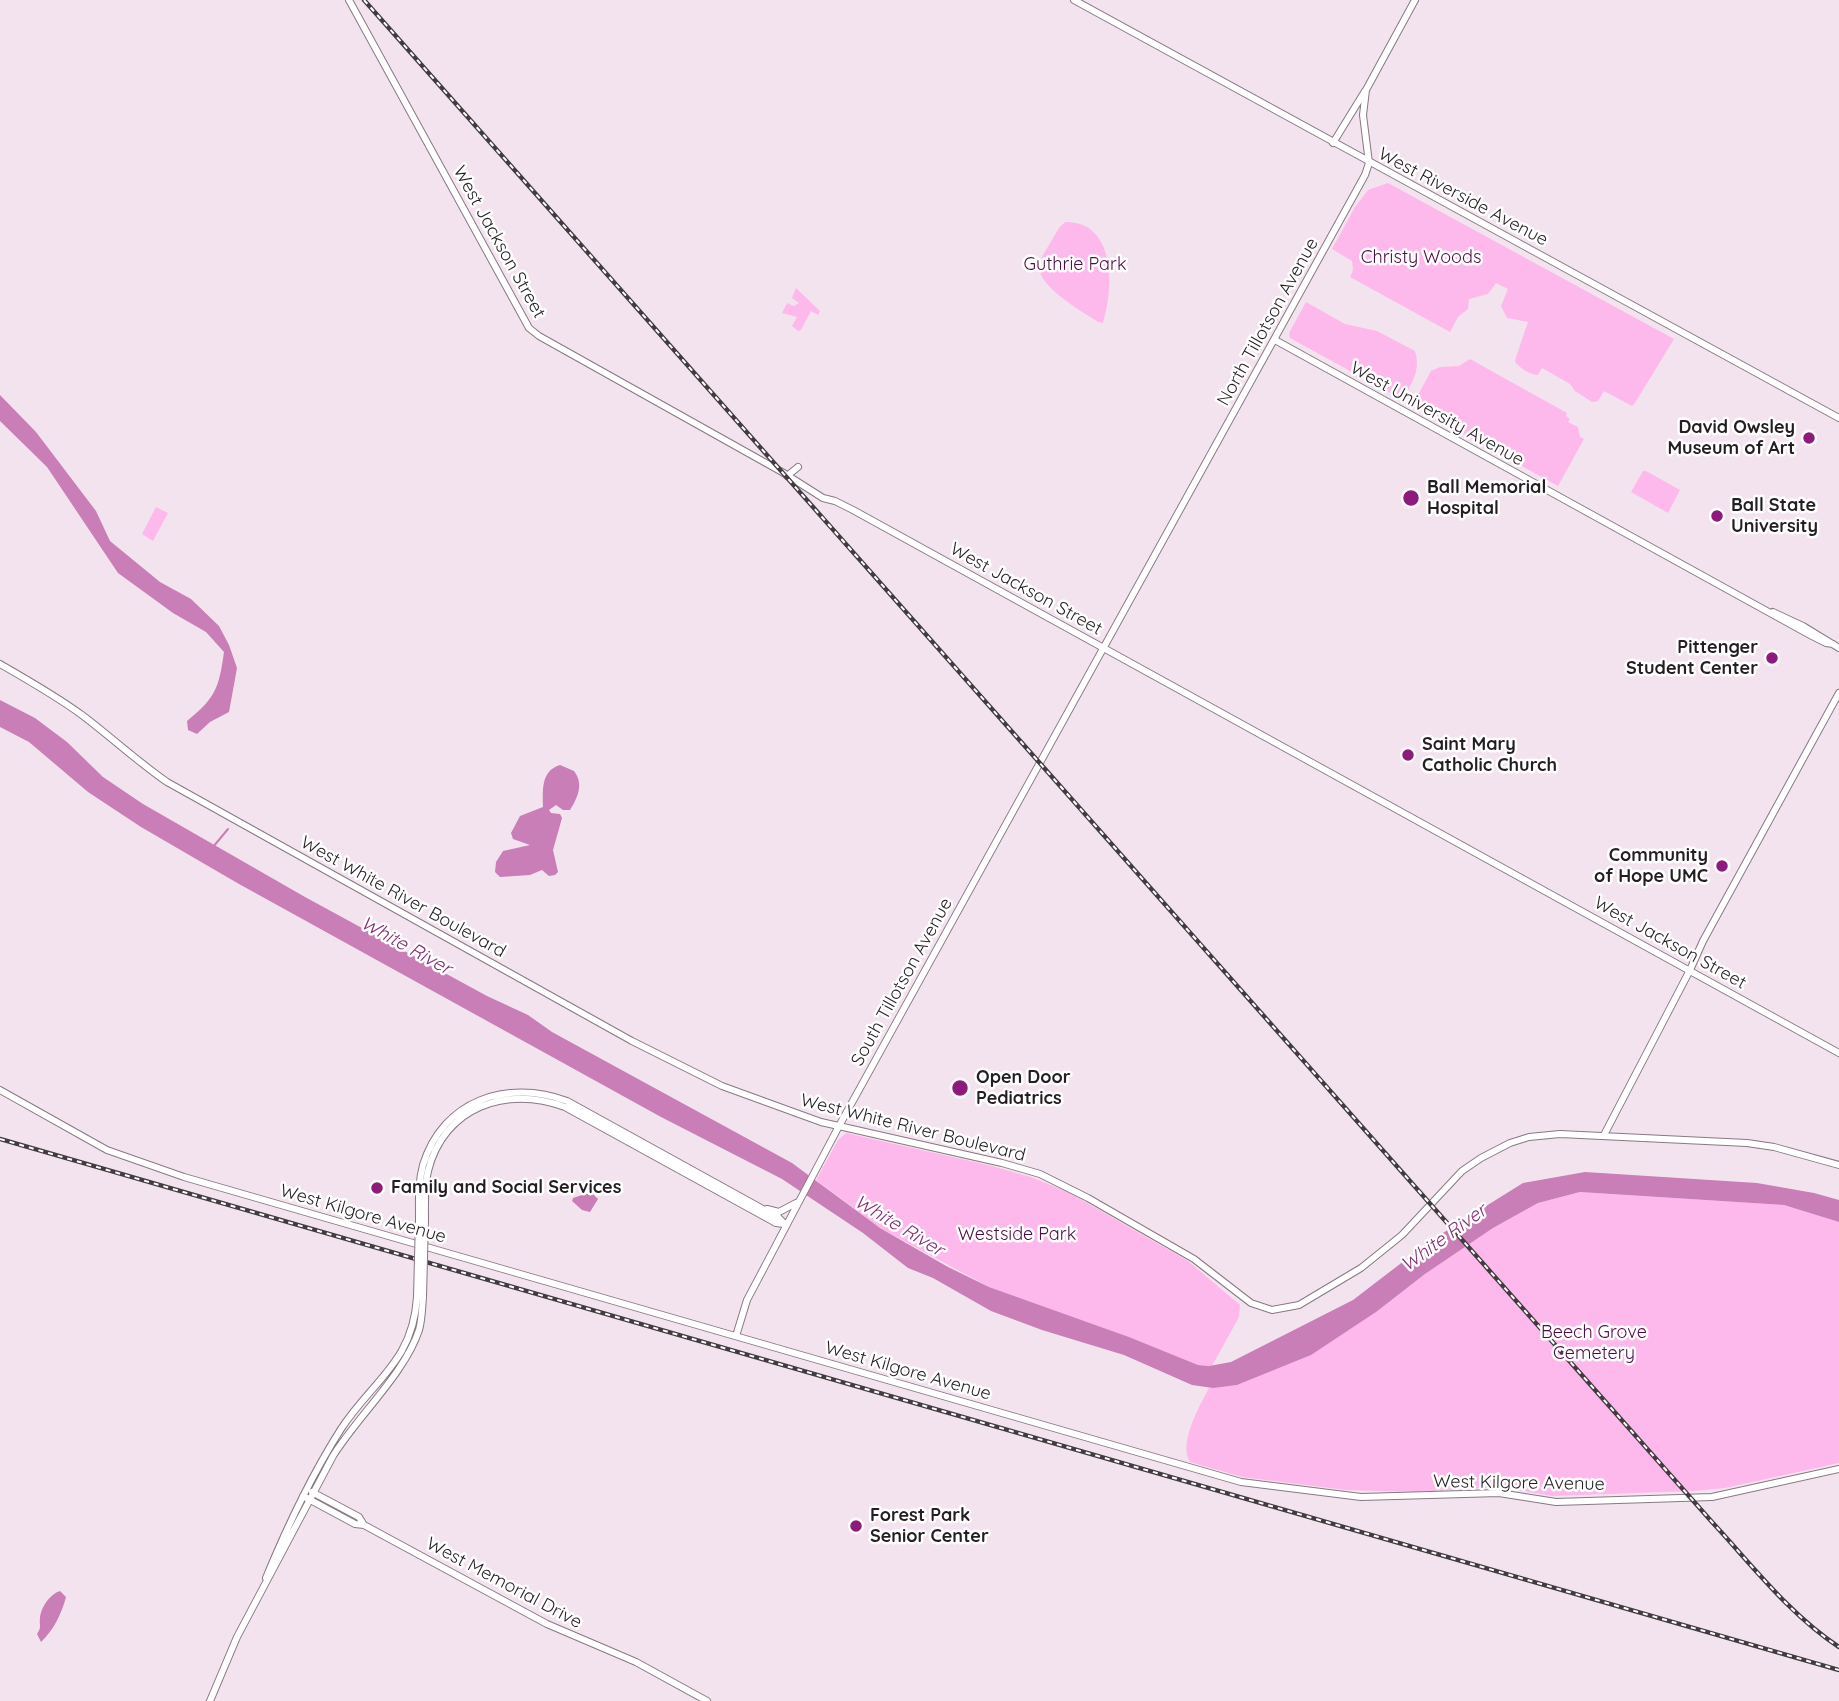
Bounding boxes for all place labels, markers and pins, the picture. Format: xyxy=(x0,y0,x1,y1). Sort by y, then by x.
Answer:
place label: David Owsley Museum of Art xyxy=(1667,417,1795,460)
marker: David Owsley Museum of Art xyxy=(1801,430,1817,446)
place label: Ball Memorial Hospital xyxy=(1427,477,1546,520)
marker: Ball Memorial Hospital xyxy=(1401,488,1421,508)
place label: Ball State University xyxy=(1731,495,1818,538)
marker: Ball State University xyxy=(1709,508,1725,524)
place label: Pittenger Student Center xyxy=(1626,637,1758,680)
marker: Pittenger Student Center xyxy=(1764,650,1780,666)
place label: Saint Mary Catholic Church xyxy=(1422,734,1557,776)
marker: Saint Mary Catholic Church xyxy=(1400,747,1416,763)
place label: Community of Hope UMC xyxy=(1594,845,1708,888)
marker: Community of Hope UMC xyxy=(1714,858,1730,874)
place label: Open Door Pediatrics xyxy=(976,1067,1071,1110)
marker: Open Door Pediatrics xyxy=(950,1078,970,1098)
place label: Family and Social Services xyxy=(391,1177,621,1199)
marker: Family and Social Services xyxy=(369,1180,385,1196)
place label: Forest Park Senior Center xyxy=(870,1505,989,1548)
marker: Forest Park Senior Center xyxy=(848,1518,864,1534)

